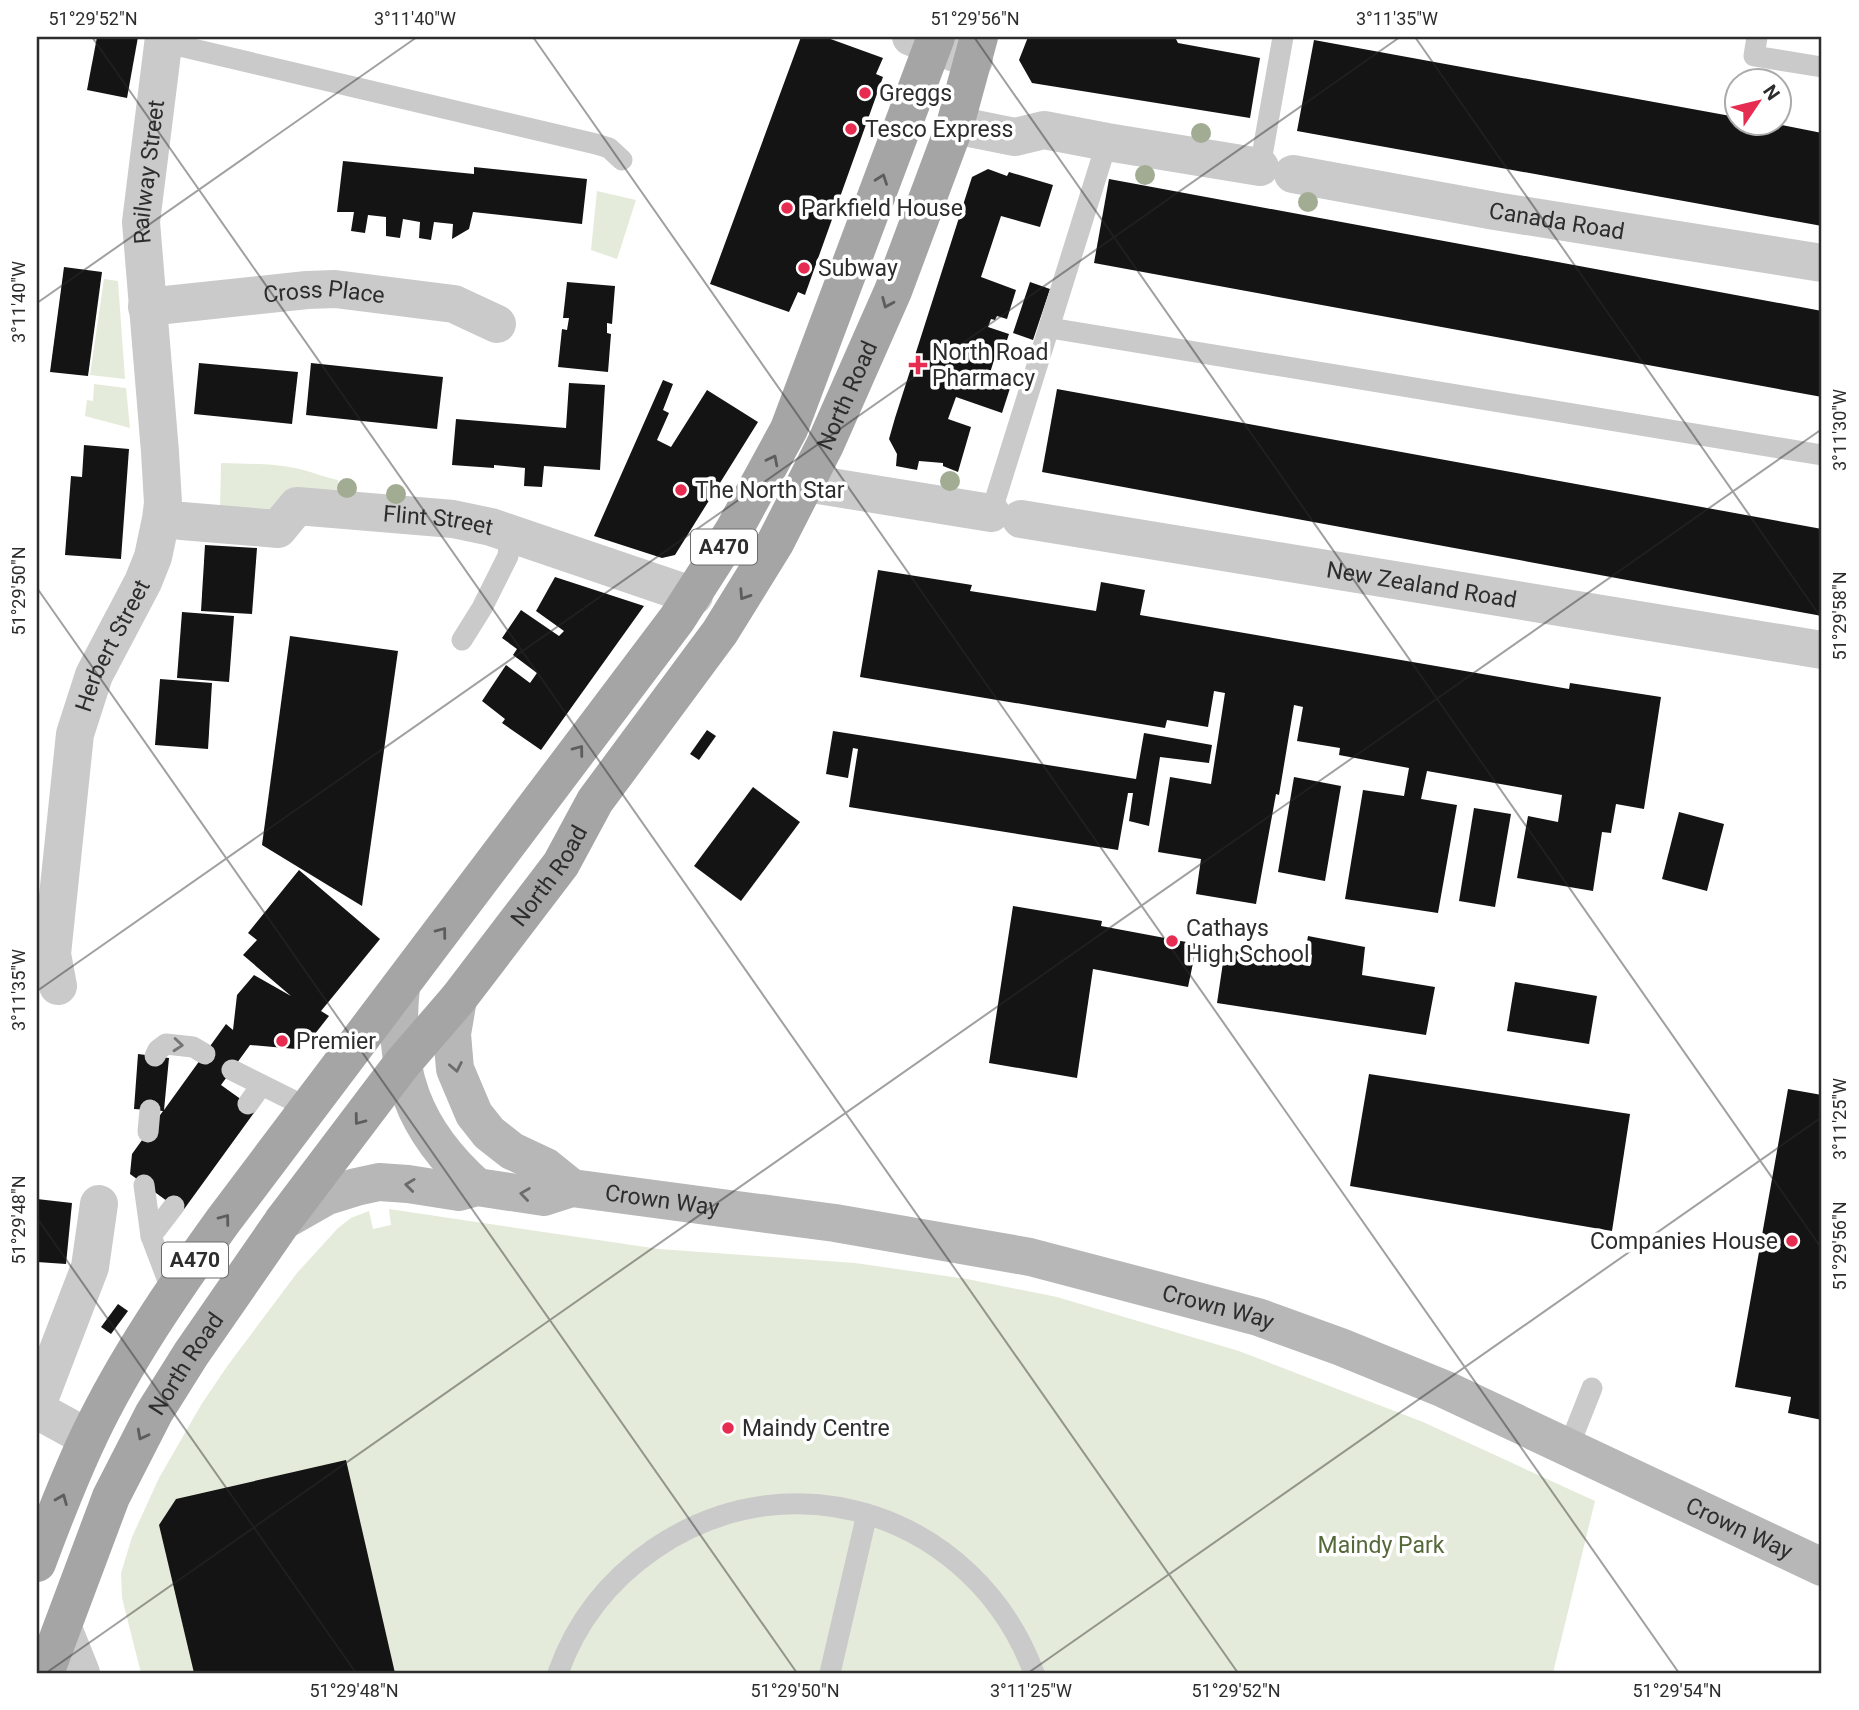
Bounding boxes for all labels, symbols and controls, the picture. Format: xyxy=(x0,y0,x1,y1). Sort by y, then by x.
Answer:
text: 51°29'52"N xyxy=(48,8,138,29)
text: 3°11'40"W xyxy=(374,8,456,29)
text: 51°29'56"N xyxy=(930,8,1020,29)
text: 3°11'35"W xyxy=(1356,8,1438,29)
north arrow xyxy=(1722,66,1792,136)
place label: Greggs xyxy=(879,80,952,107)
text: N xyxy=(1758,80,1785,105)
marker: Greggs xyxy=(857,85,873,101)
street label: Railway Street xyxy=(128,99,170,245)
place label: Tesco Express xyxy=(865,116,1013,143)
marker: Tesco Express xyxy=(843,121,859,137)
one-way arrow xyxy=(874,174,888,186)
place label: Parkfield House xyxy=(801,195,963,222)
street label: Canada Road xyxy=(1487,197,1626,245)
marker: Parkfield House xyxy=(779,200,795,216)
place label: Subway xyxy=(818,255,898,282)
marker: Subway xyxy=(796,260,812,276)
text: 3°11'40"W xyxy=(8,261,29,343)
street label: Cross Place xyxy=(262,275,386,309)
one-way arrow xyxy=(881,296,895,308)
street label: North Road xyxy=(811,337,883,454)
place label: North Road Pharmacy xyxy=(932,339,1049,392)
marker: North Road Pharmacy xyxy=(910,357,926,373)
text: 3°11'30"W xyxy=(1829,389,1850,471)
one-way arrow xyxy=(765,455,779,467)
place label: The North Star xyxy=(695,477,845,504)
marker: The North Star xyxy=(673,482,689,498)
street label: Flint Street xyxy=(382,500,495,541)
road number: A470 xyxy=(691,530,757,564)
text: 51°29'50"N xyxy=(8,546,29,636)
street label: New Zealand Road xyxy=(1325,556,1519,614)
text: 51°29'58"N xyxy=(1829,571,1850,661)
street label: Herbert Street xyxy=(70,575,156,715)
one-way arrow xyxy=(740,587,752,600)
one-way arrow xyxy=(571,745,584,758)
street label: North Road xyxy=(505,821,593,932)
place label: Cathays High School xyxy=(1186,915,1309,968)
one-way arrow xyxy=(434,927,447,940)
marker: Cathays High School xyxy=(1164,933,1180,949)
text: 3°11'35"W xyxy=(8,949,29,1031)
place label: Premier xyxy=(296,1028,376,1055)
marker: Premier xyxy=(274,1033,290,1049)
one-way arrow xyxy=(172,1038,184,1053)
one-way arrow xyxy=(448,1061,463,1073)
text: 3°11'25"W xyxy=(1829,1078,1850,1160)
one-way arrow xyxy=(355,1112,368,1124)
text: 51°29'48"N xyxy=(8,1175,29,1265)
one-way arrow xyxy=(404,1177,416,1192)
street label: Crown Way xyxy=(603,1180,721,1221)
one-way arrow xyxy=(519,1187,531,1202)
text: 51°29'56"N xyxy=(1829,1201,1850,1291)
one-way arrow xyxy=(216,1214,229,1226)
place label: Companies House xyxy=(1590,1228,1778,1255)
marker: Companies House xyxy=(1784,1233,1800,1249)
road number: A470 xyxy=(162,1242,228,1278)
street label: Crown Way xyxy=(1159,1279,1278,1336)
street label: North Road xyxy=(143,1308,229,1420)
place label: Maindy Centre xyxy=(742,1415,890,1442)
marker: Maindy Centre xyxy=(720,1420,736,1436)
one-way arrow xyxy=(137,1428,150,1440)
street label: Crown Way xyxy=(1682,1492,1797,1565)
one-way arrow xyxy=(53,1494,67,1506)
park label: Maindy Park xyxy=(1318,1532,1445,1559)
text: 51°29'48"N xyxy=(309,1680,399,1701)
text: 51°29'50"N xyxy=(750,1680,840,1701)
text: 3°11'25"W xyxy=(990,1680,1072,1701)
text: 51°29'52"N xyxy=(1191,1680,1281,1701)
text: 51°29'54"N xyxy=(1632,1680,1722,1701)

